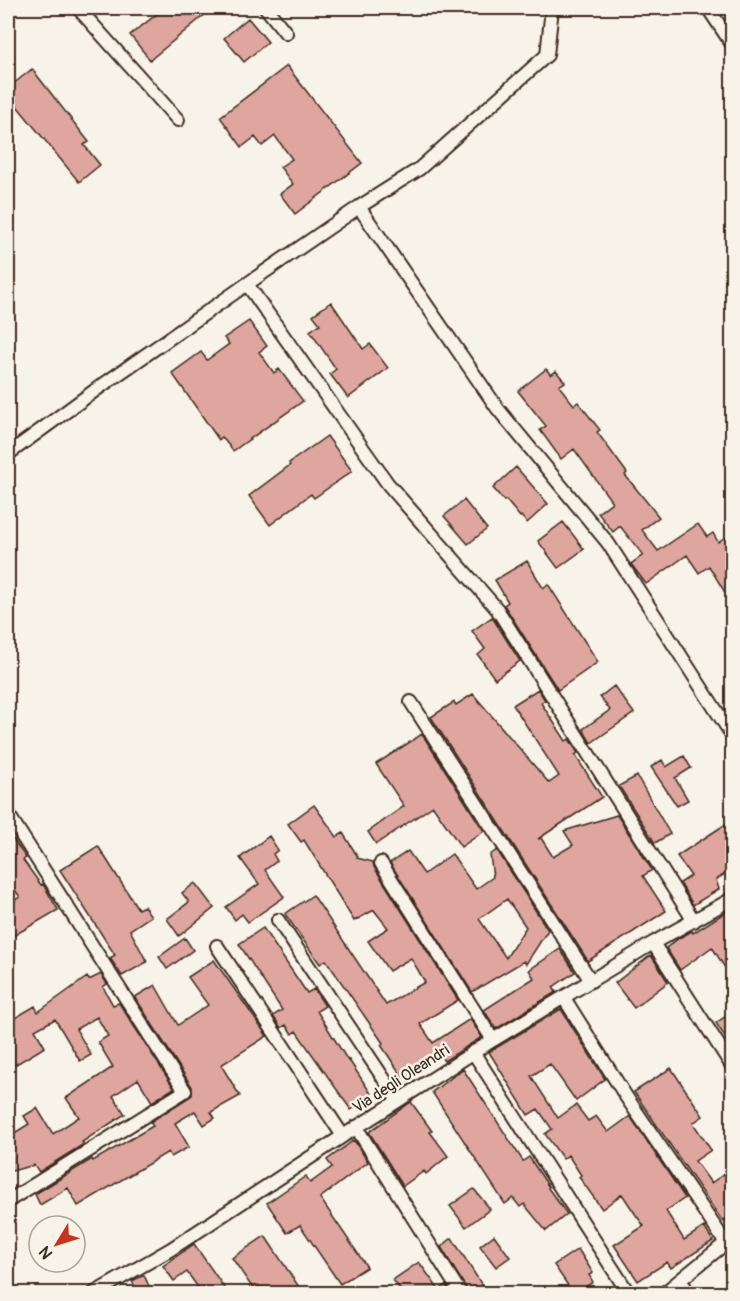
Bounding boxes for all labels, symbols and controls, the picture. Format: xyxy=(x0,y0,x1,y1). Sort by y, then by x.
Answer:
street label: Via degli Oleandri xyxy=(349,1040,453,1118)
north arrow xyxy=(27,1214,87,1274)
text: N xyxy=(35,1242,57,1263)

